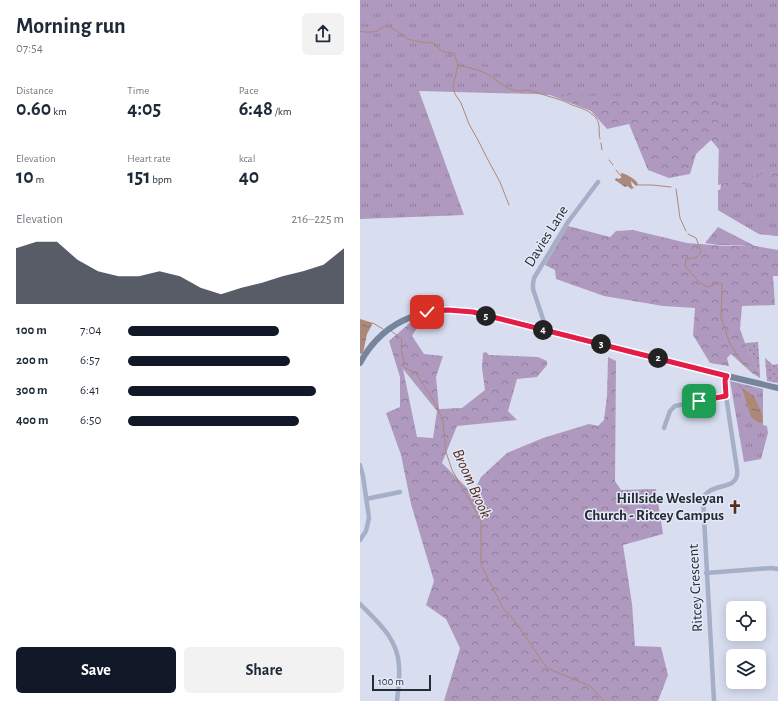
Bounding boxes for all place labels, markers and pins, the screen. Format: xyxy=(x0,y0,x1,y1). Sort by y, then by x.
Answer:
pin xyxy=(410,295,444,329)
pin: 5 xyxy=(476,306,496,326)
pin: 4 xyxy=(533,320,553,340)
pin: 3 xyxy=(591,334,611,354)
pin: 2 xyxy=(648,348,668,368)
pin xyxy=(682,384,716,418)
place label: Hillside Wesleyan Church - Ritcey Campus xyxy=(585,491,724,523)
church icon: Hillside Wesleyan Church - Ritcey Campus xyxy=(727,499,743,515)

